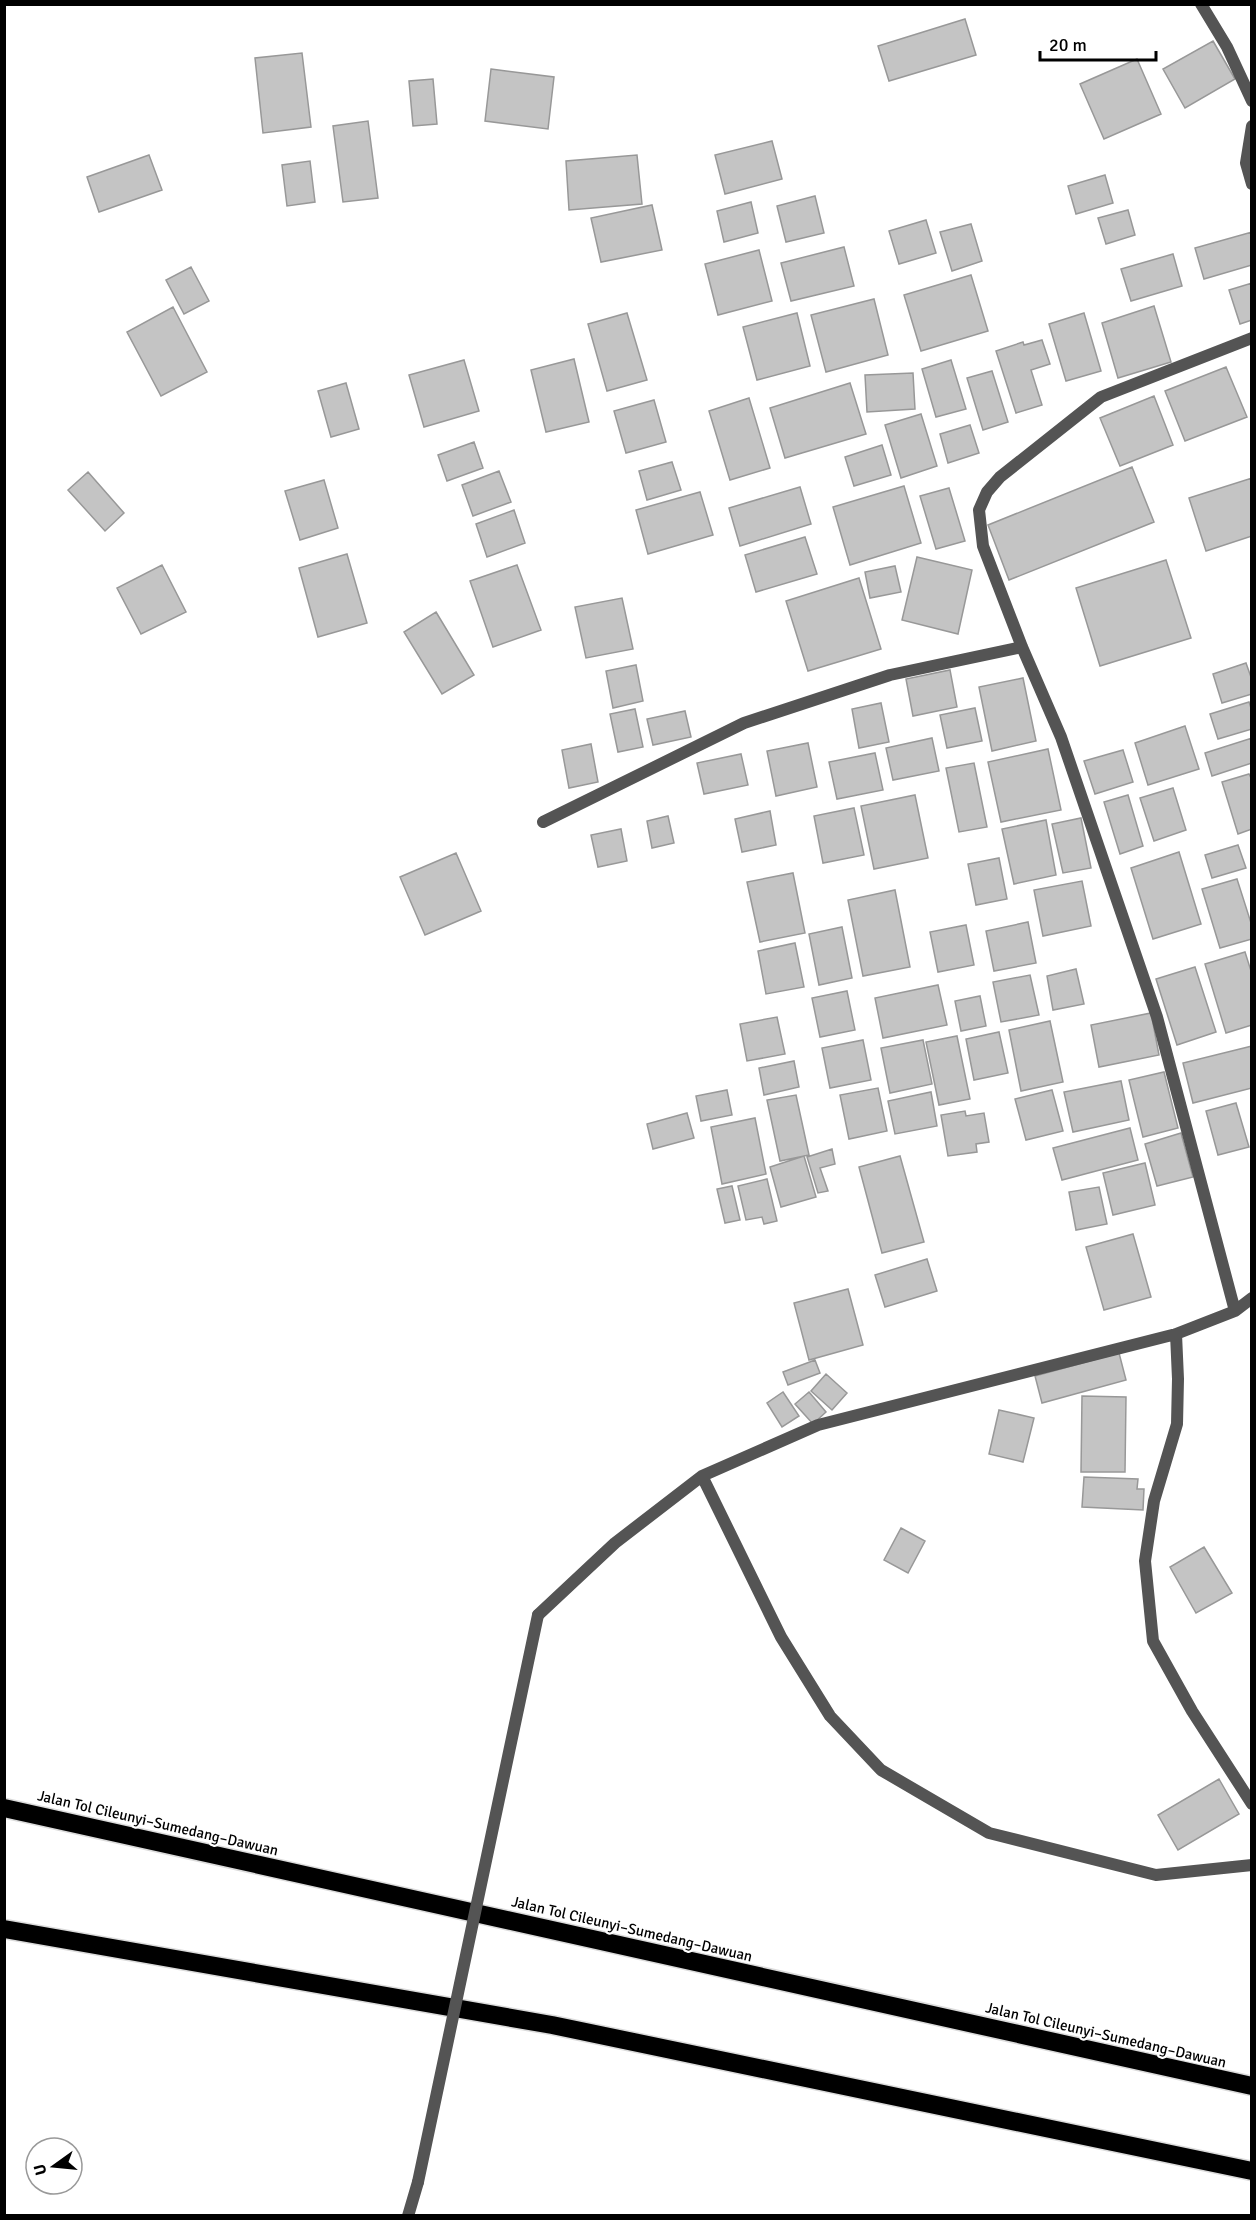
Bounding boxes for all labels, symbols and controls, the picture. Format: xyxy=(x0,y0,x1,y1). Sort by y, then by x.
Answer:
scale bar xyxy=(1040,24,1156,62)
text: 20 m xyxy=(1049,34,1087,56)
street label: Jalan Tol Cileunyi–Sumedang–Dawuan xyxy=(36,1786,280,1860)
street label: Jalan Tol Cileunyi–Sumedang–Dawuan xyxy=(510,1892,754,1966)
street label: Jalan Tol Cileunyi–Sumedang–Dawuan xyxy=(984,1998,1228,2072)
north arrow xyxy=(24,2136,84,2196)
text: U xyxy=(29,2162,52,2177)

